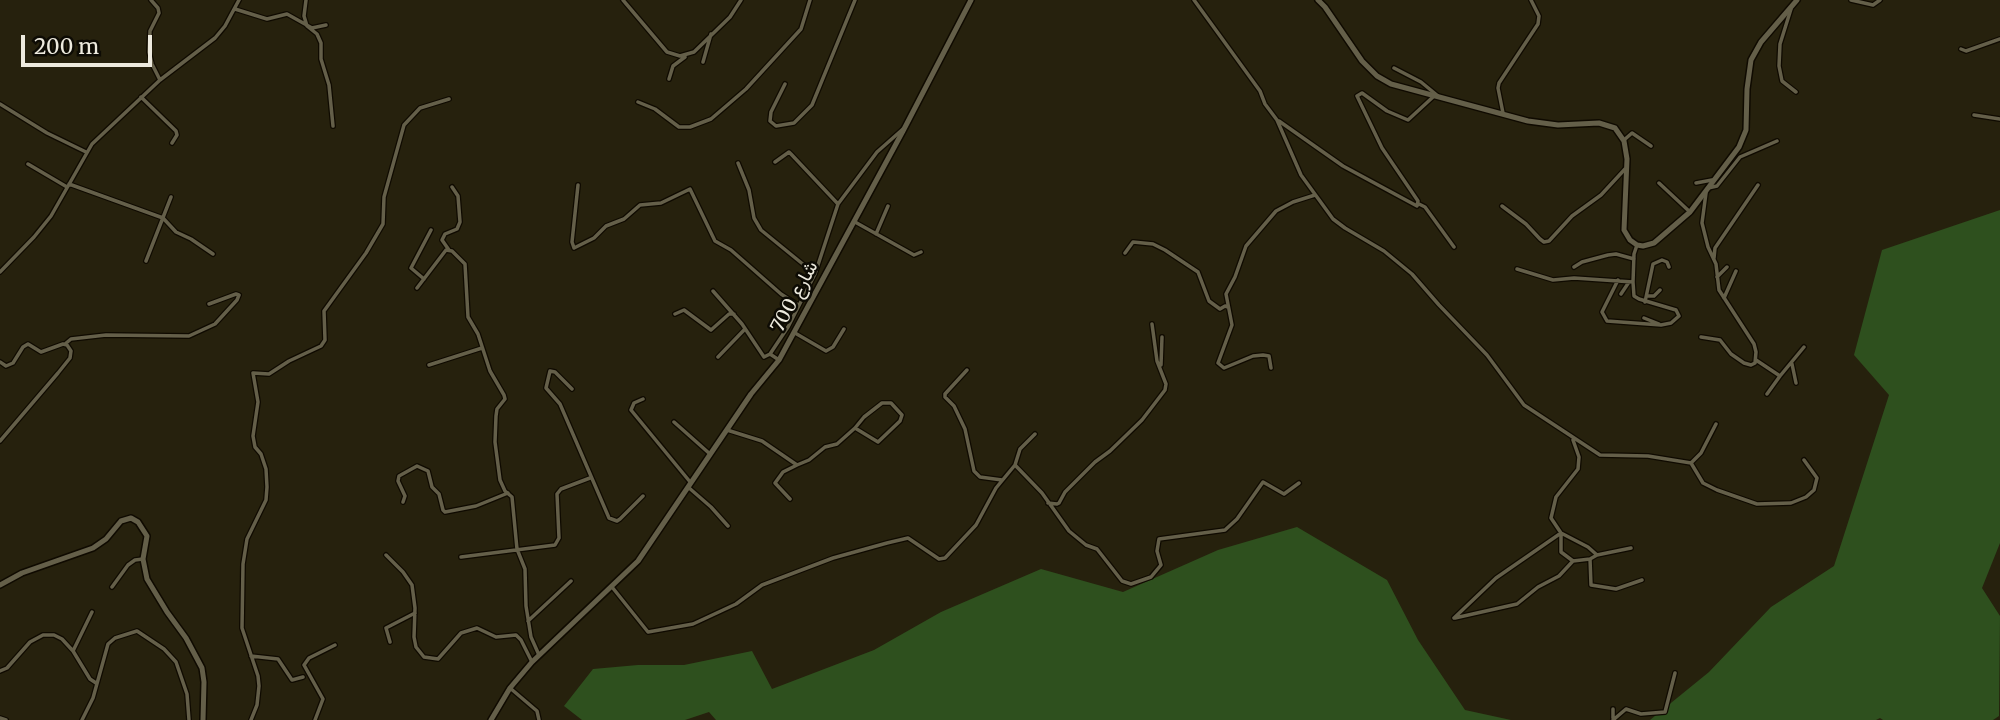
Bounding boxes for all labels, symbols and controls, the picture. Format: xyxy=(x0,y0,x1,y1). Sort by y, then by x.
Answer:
scale bar xyxy=(24,21,156,65)
text: 200 m xyxy=(34,33,99,60)
street label: شارع 700 xyxy=(767,257,823,337)

